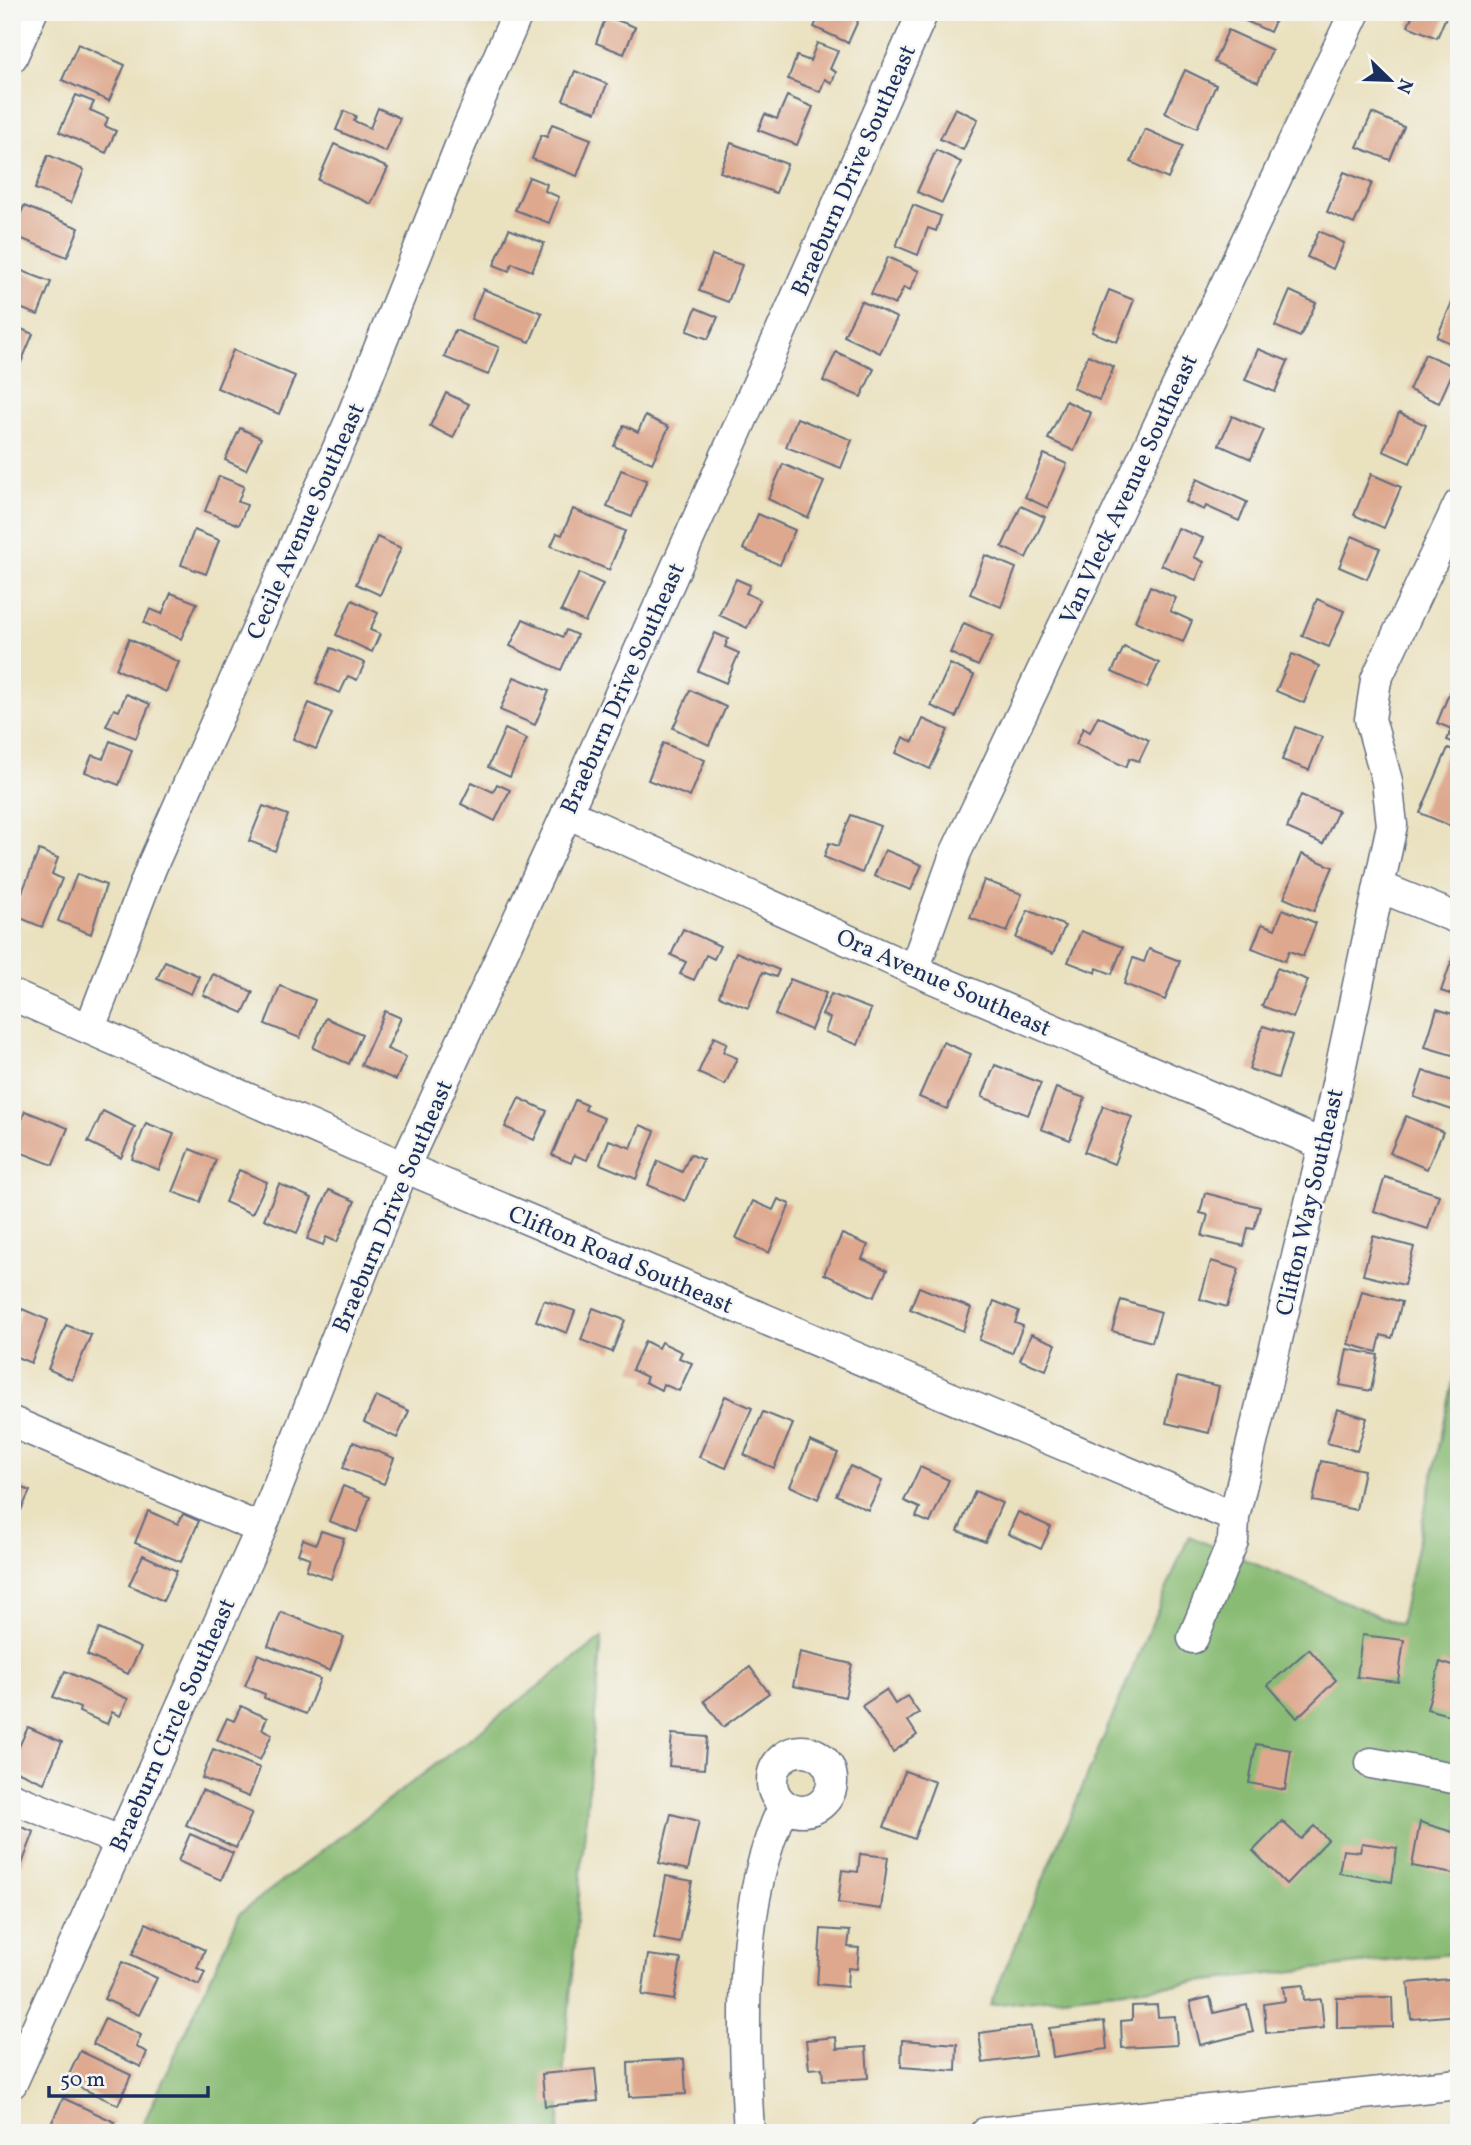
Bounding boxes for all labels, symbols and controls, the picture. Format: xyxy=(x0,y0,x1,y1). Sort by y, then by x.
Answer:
street label: Braeburn Drive Southeast xyxy=(784,40,926,302)
north arrow xyxy=(1356,46,1426,116)
text: N xyxy=(1389,74,1418,97)
street label: Van Vleck Avenue Southeast xyxy=(1052,349,1208,631)
street label: Cecile Avenue Southeast xyxy=(239,398,374,646)
street label: Braeburn Drive Southeast xyxy=(553,558,695,820)
street label: Ora Avenue Southeast xyxy=(830,921,1056,1047)
street label: Braeburn Drive Southeast xyxy=(325,1075,463,1339)
street label: Clifton Way Southeast xyxy=(1268,1085,1354,1320)
street label: Clifton Road Southeast xyxy=(502,1198,738,1324)
street label: Braeburn Circle Southeast xyxy=(102,1593,245,1858)
scale bar xyxy=(49,2054,208,2098)
text: 50 m xyxy=(60,2066,105,2095)

